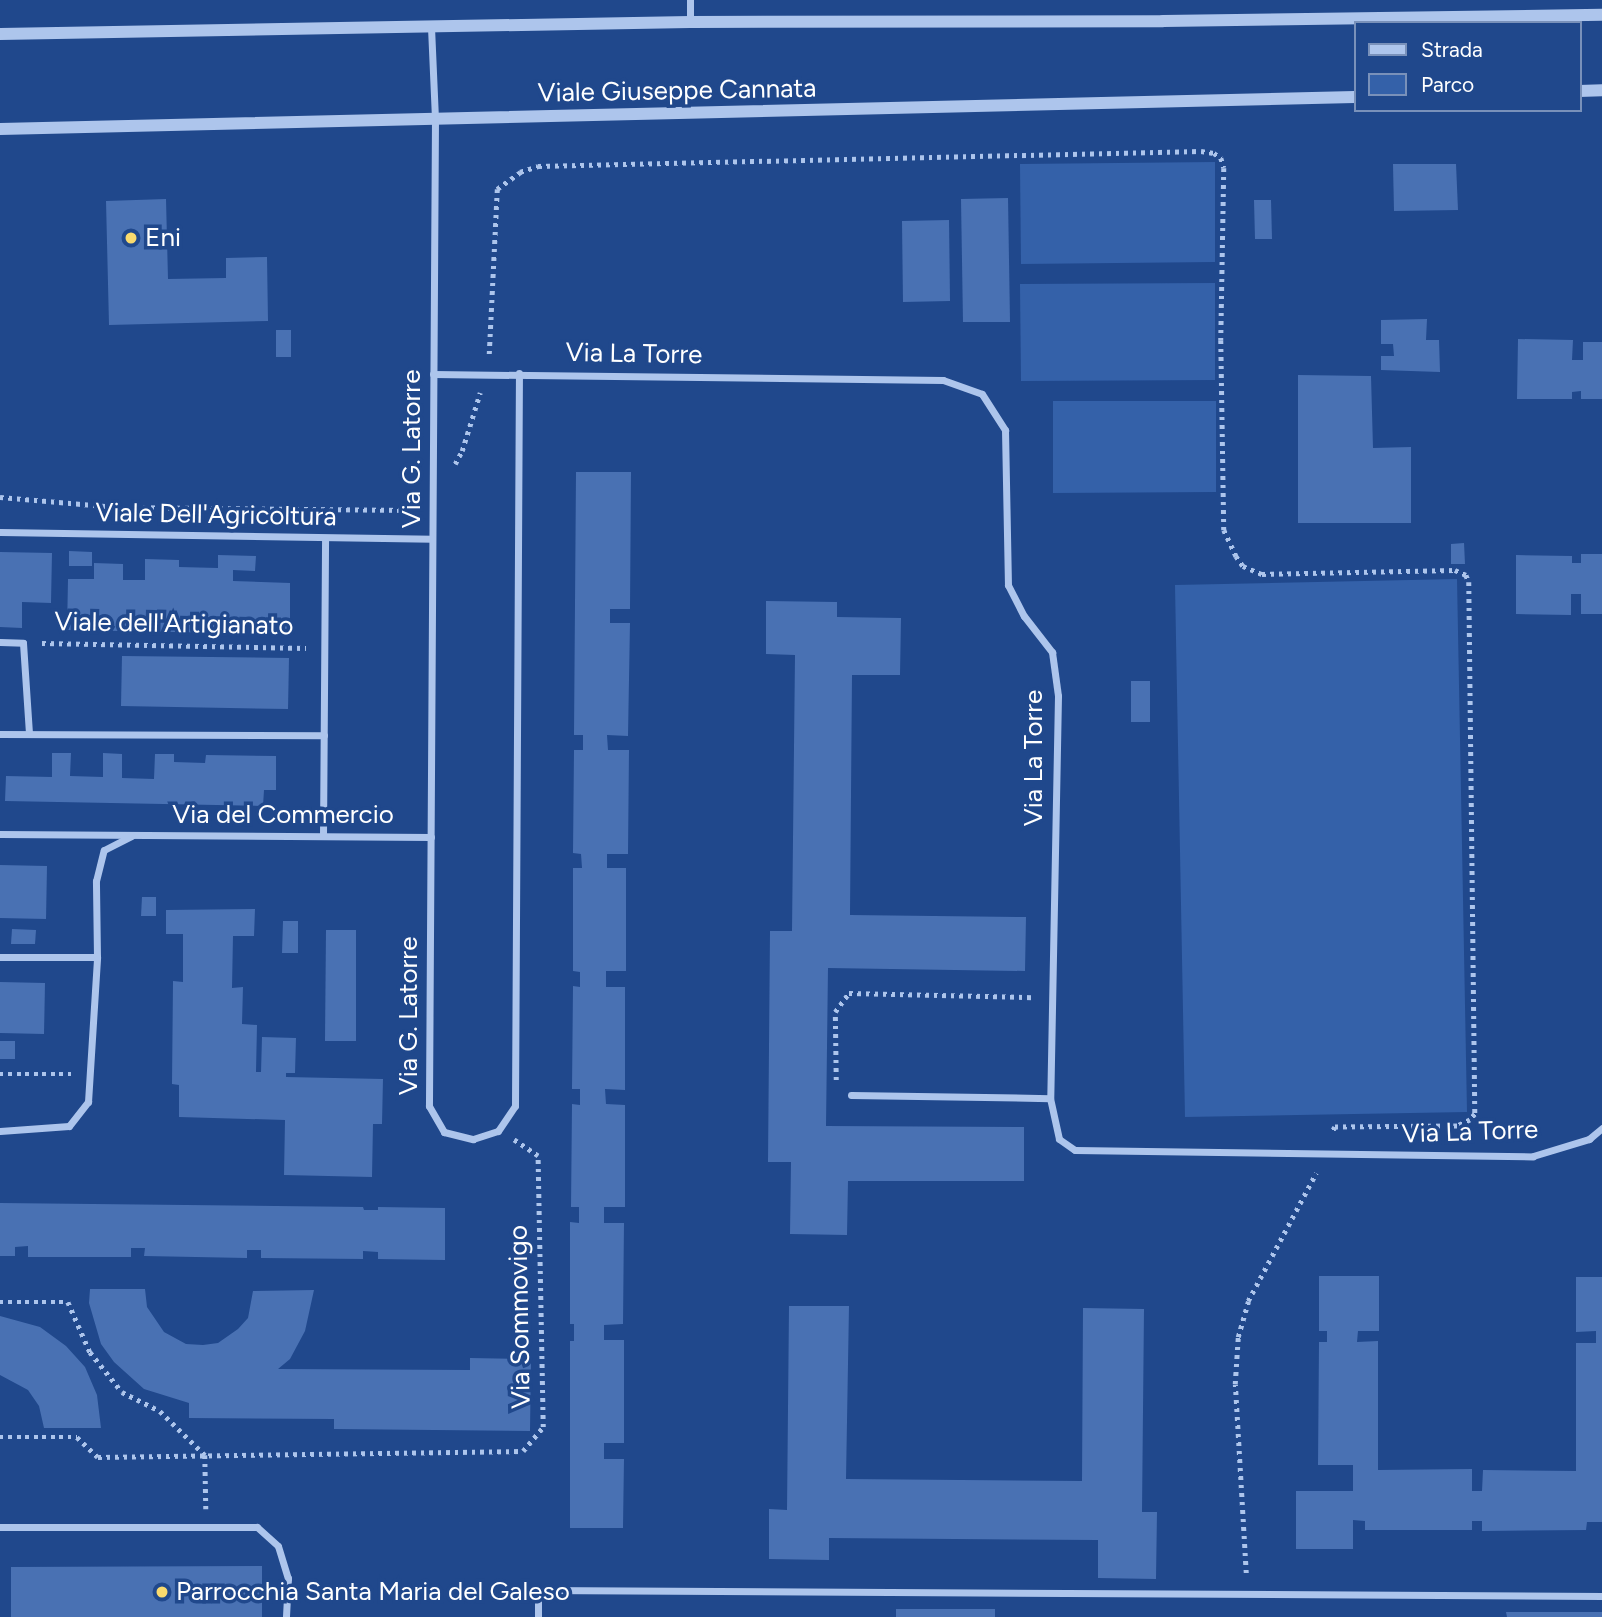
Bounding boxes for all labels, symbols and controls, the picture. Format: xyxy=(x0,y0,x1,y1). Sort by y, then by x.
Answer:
legend xyxy=(1354,21,1581,112)
text: Strada xyxy=(1421,37,1483,62)
text: Parco xyxy=(1421,72,1474,97)
street label: Viale Giuseppe Cannata xyxy=(537,73,817,109)
place label: Eni xyxy=(145,222,181,254)
marker: Eni xyxy=(123,230,139,246)
street label: Via La Torre xyxy=(565,337,703,371)
street label: Via G. Latorre xyxy=(396,370,428,528)
street label: Viale Dell'Agricoltura xyxy=(95,497,337,533)
street label: Viale dell'Artigianato xyxy=(54,606,294,642)
street label: Via La Torre xyxy=(1018,690,1050,826)
street label: Via del Commercio xyxy=(172,799,394,831)
street label: Via G. Latorre xyxy=(393,937,425,1095)
street label: Via La Torre xyxy=(1401,1114,1539,1150)
street label: Via Sommovigo xyxy=(503,1225,537,1409)
place label: Parrocchia Santa Maria del Galeso xyxy=(176,1576,570,1608)
marker: Parrocchia Santa Maria del Galeso xyxy=(154,1584,170,1600)

